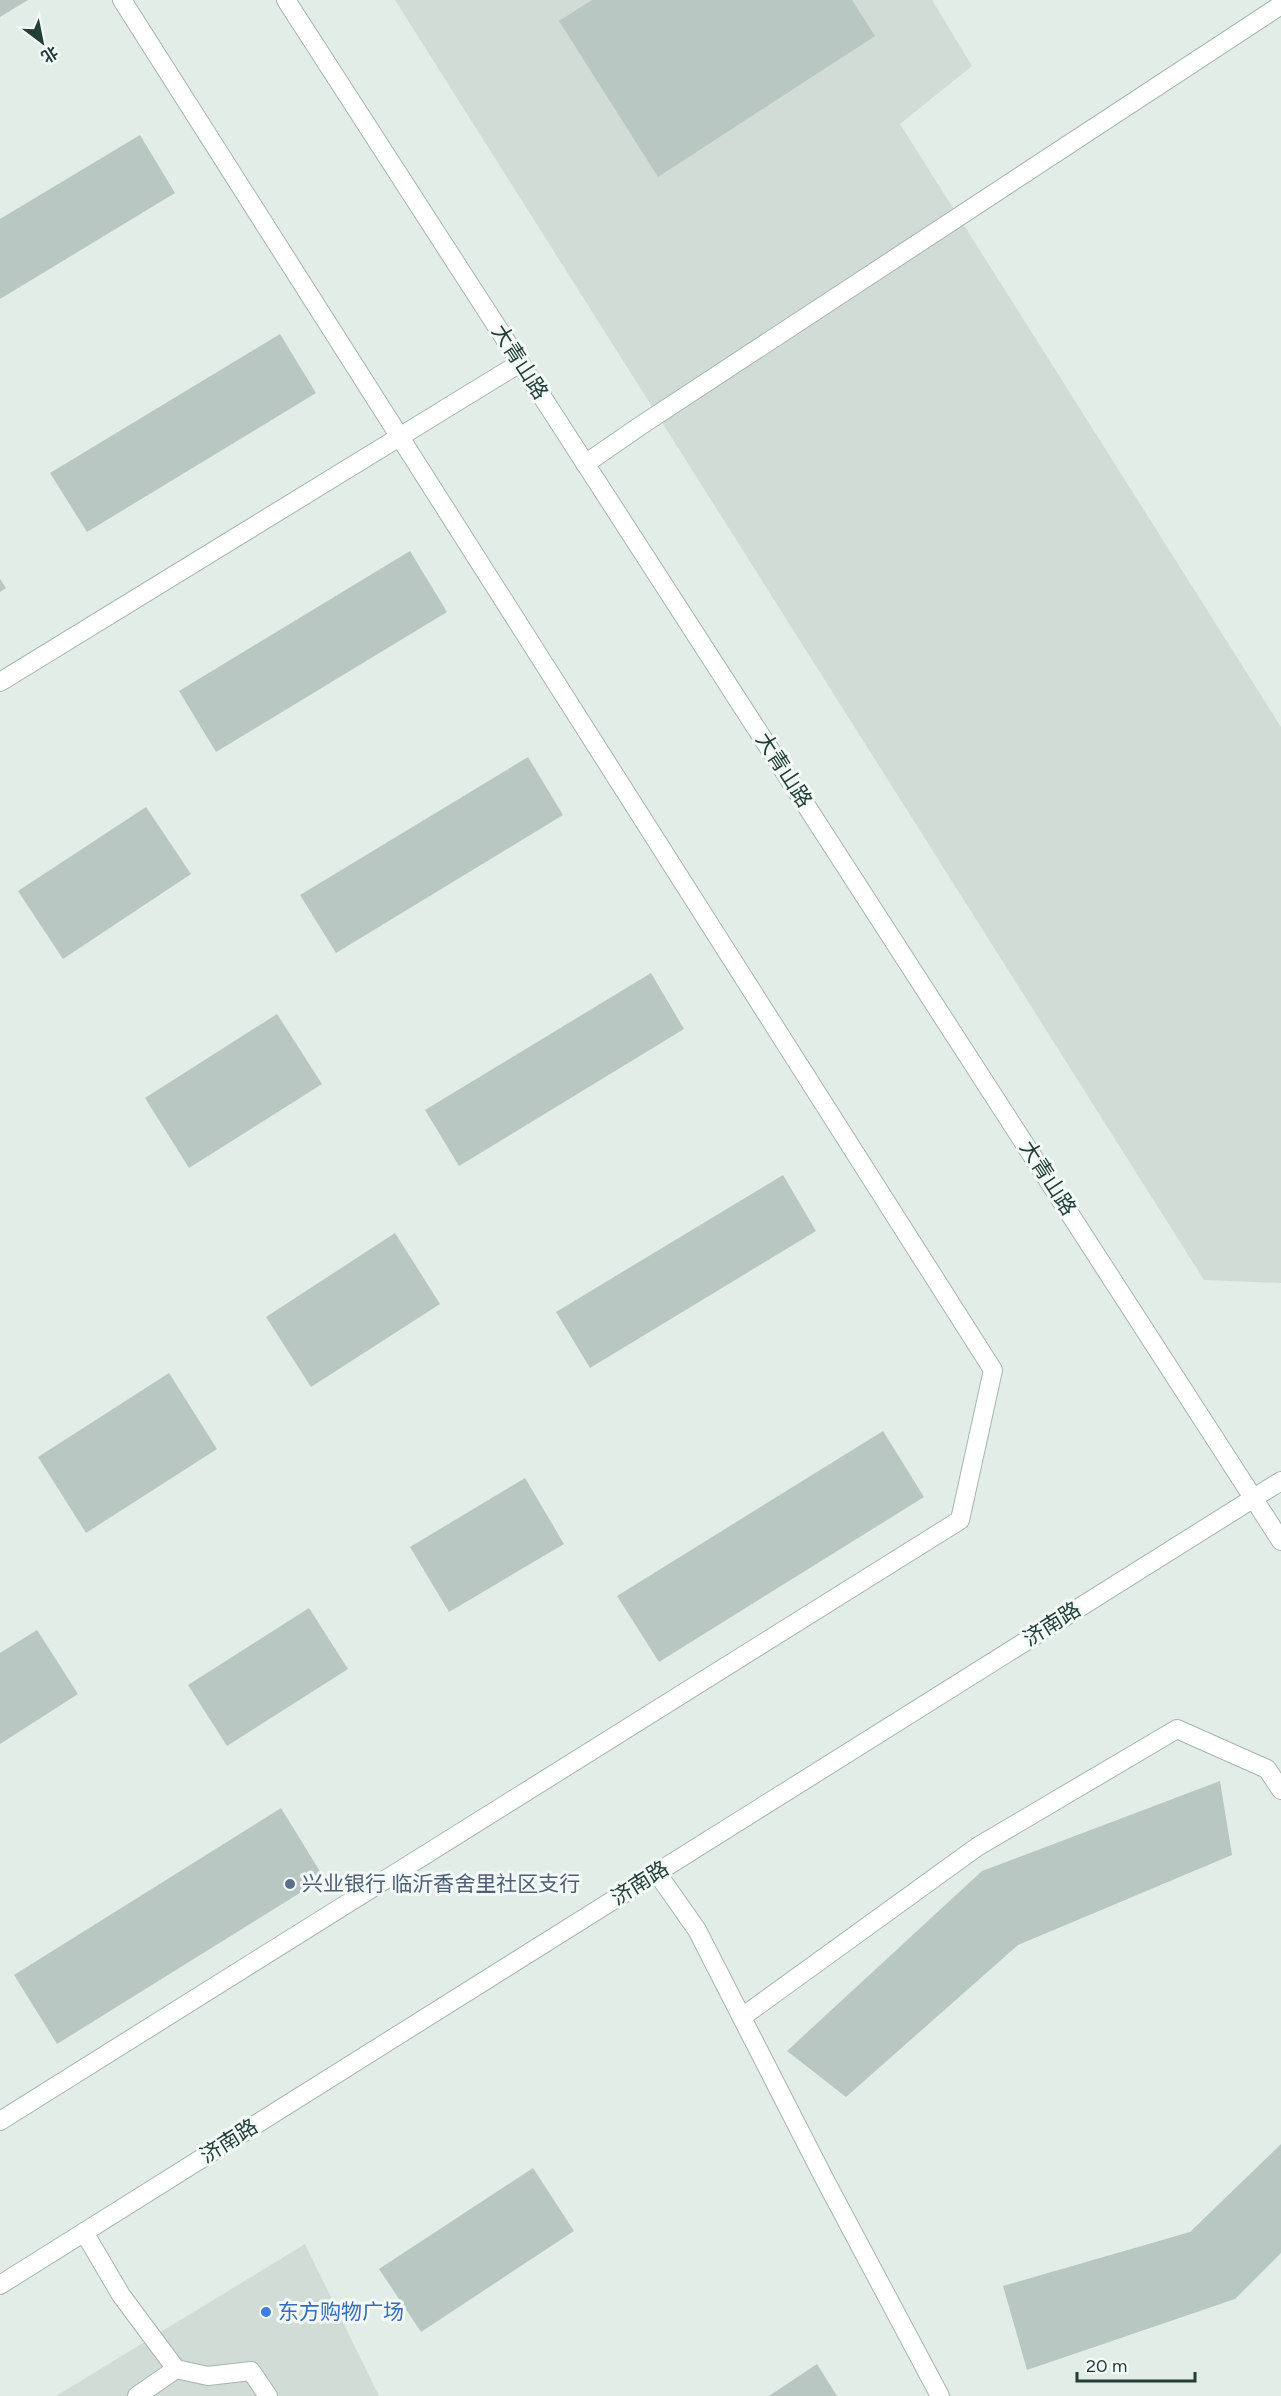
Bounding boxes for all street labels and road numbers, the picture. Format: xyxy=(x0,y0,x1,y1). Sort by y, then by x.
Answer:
street label: 大青山路 xyxy=(487,320,554,404)
street label: 大青山路 xyxy=(751,728,818,812)
street label: 大青山路 xyxy=(1015,1136,1082,1220)
street label: 济南路 xyxy=(1018,1596,1085,1651)
street label: 济南路 xyxy=(606,1855,673,1910)
street label: 济南路 xyxy=(195,2113,262,2168)

